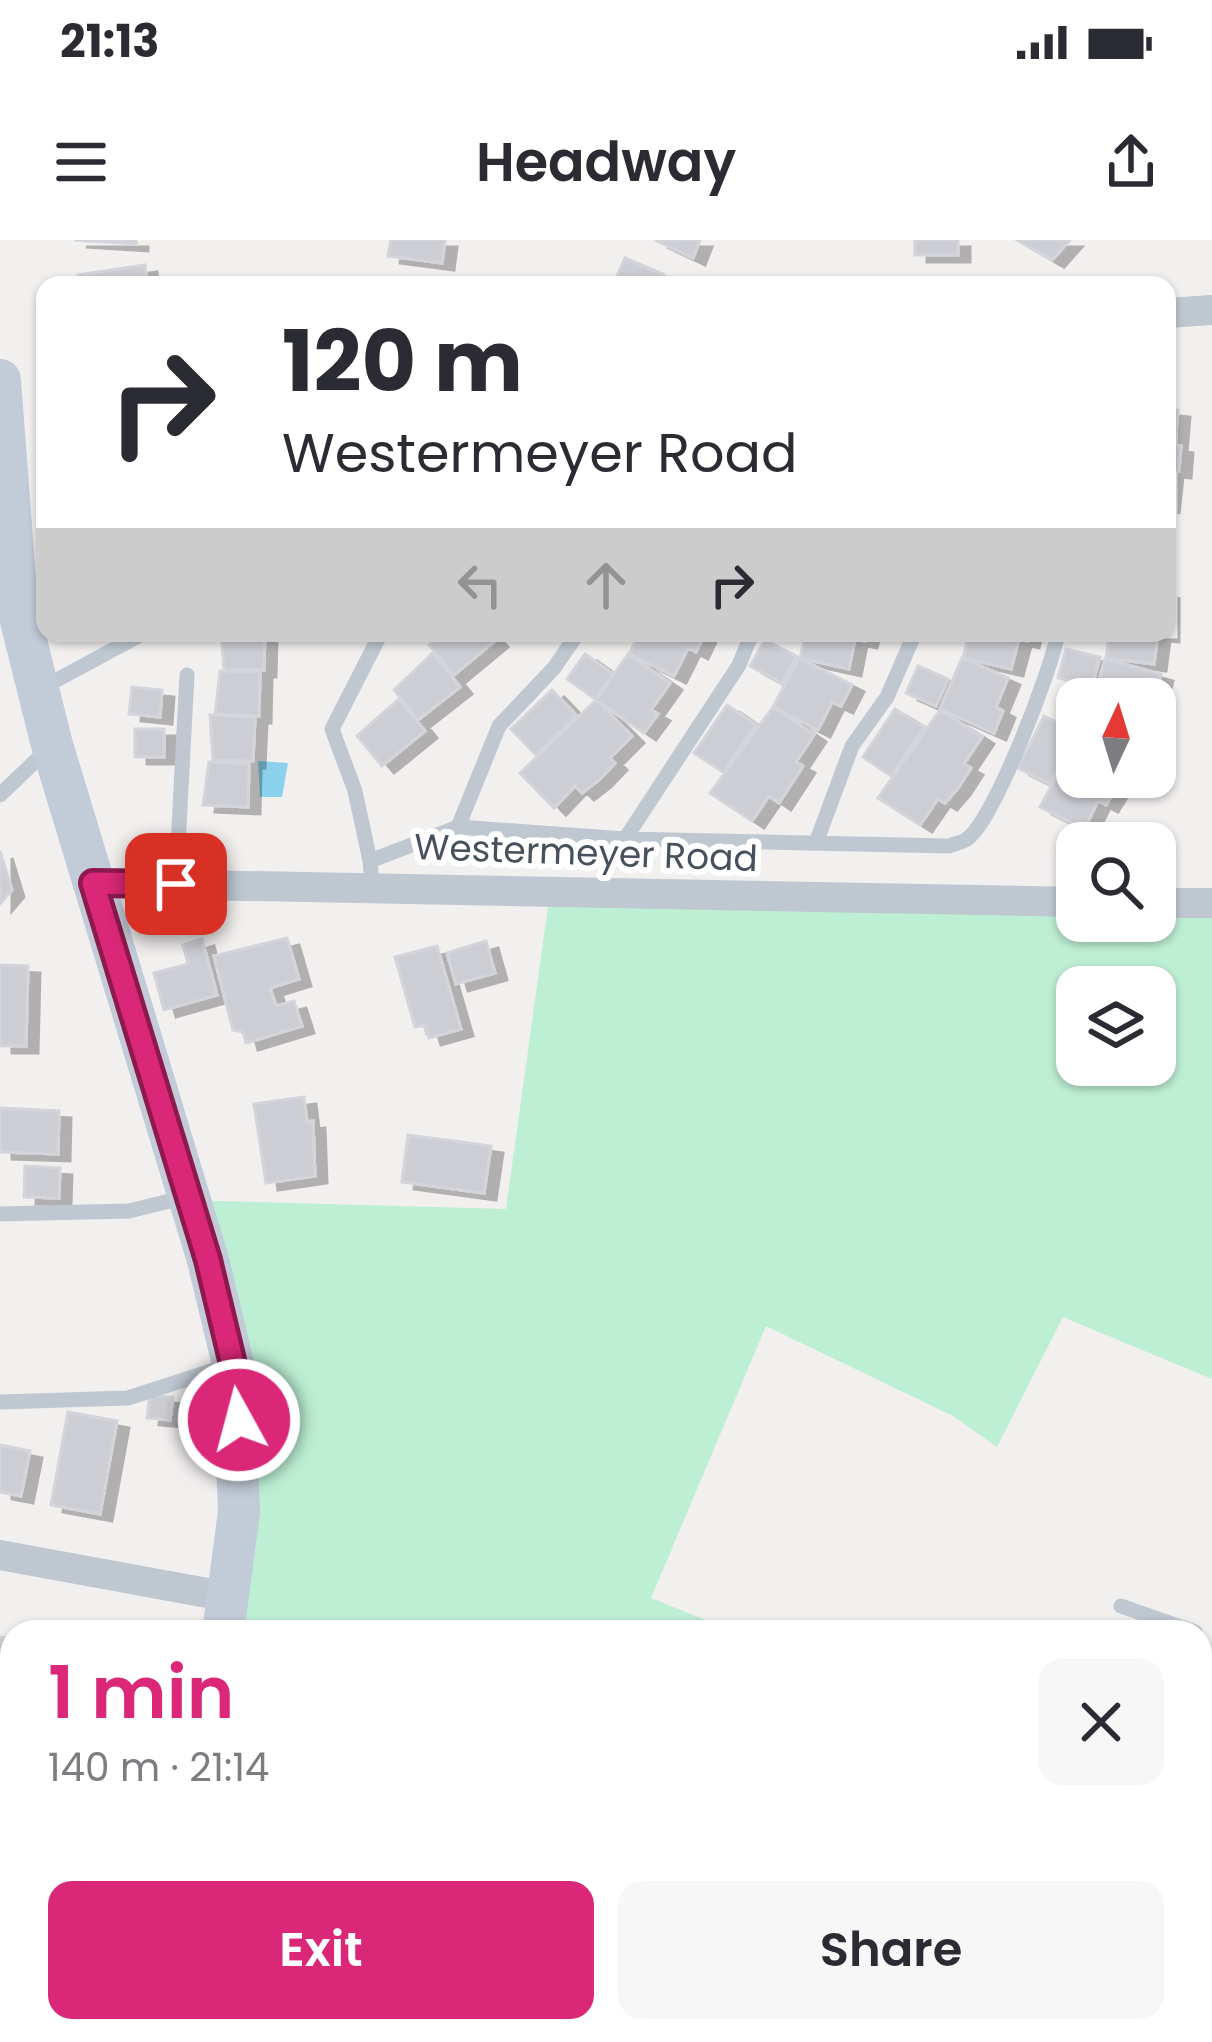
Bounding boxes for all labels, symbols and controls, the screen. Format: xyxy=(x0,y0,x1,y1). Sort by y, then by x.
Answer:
text: 21:13 xyxy=(60,10,160,73)
text: Headway xyxy=(476,124,736,200)
icon: menu xyxy=(48,129,114,195)
icon: share xyxy=(1098,129,1164,195)
text: 120 m xyxy=(282,303,523,420)
icon: right xyxy=(84,324,240,480)
text: Westermeyer Road xyxy=(282,415,798,491)
icon: left xyxy=(447,552,513,618)
icon: ahead xyxy=(573,552,639,618)
icon: right xyxy=(699,552,765,618)
north arrow xyxy=(1056,678,1176,798)
map controls xyxy=(1056,678,1176,1086)
street label: Westermeyer Road xyxy=(413,821,759,884)
button: search xyxy=(1056,822,1176,942)
pin xyxy=(125,833,227,935)
icon: arrive xyxy=(143,851,209,917)
button: layers xyxy=(1056,966,1176,1086)
position arrow xyxy=(176,1357,302,1483)
text: 1 min xyxy=(48,1642,234,1743)
button: close xyxy=(1038,1659,1164,1785)
text: 140 m · 21:14 xyxy=(48,1740,269,1795)
button: Exit xyxy=(48,1881,594,2019)
button: Share xyxy=(618,1881,1164,2019)

